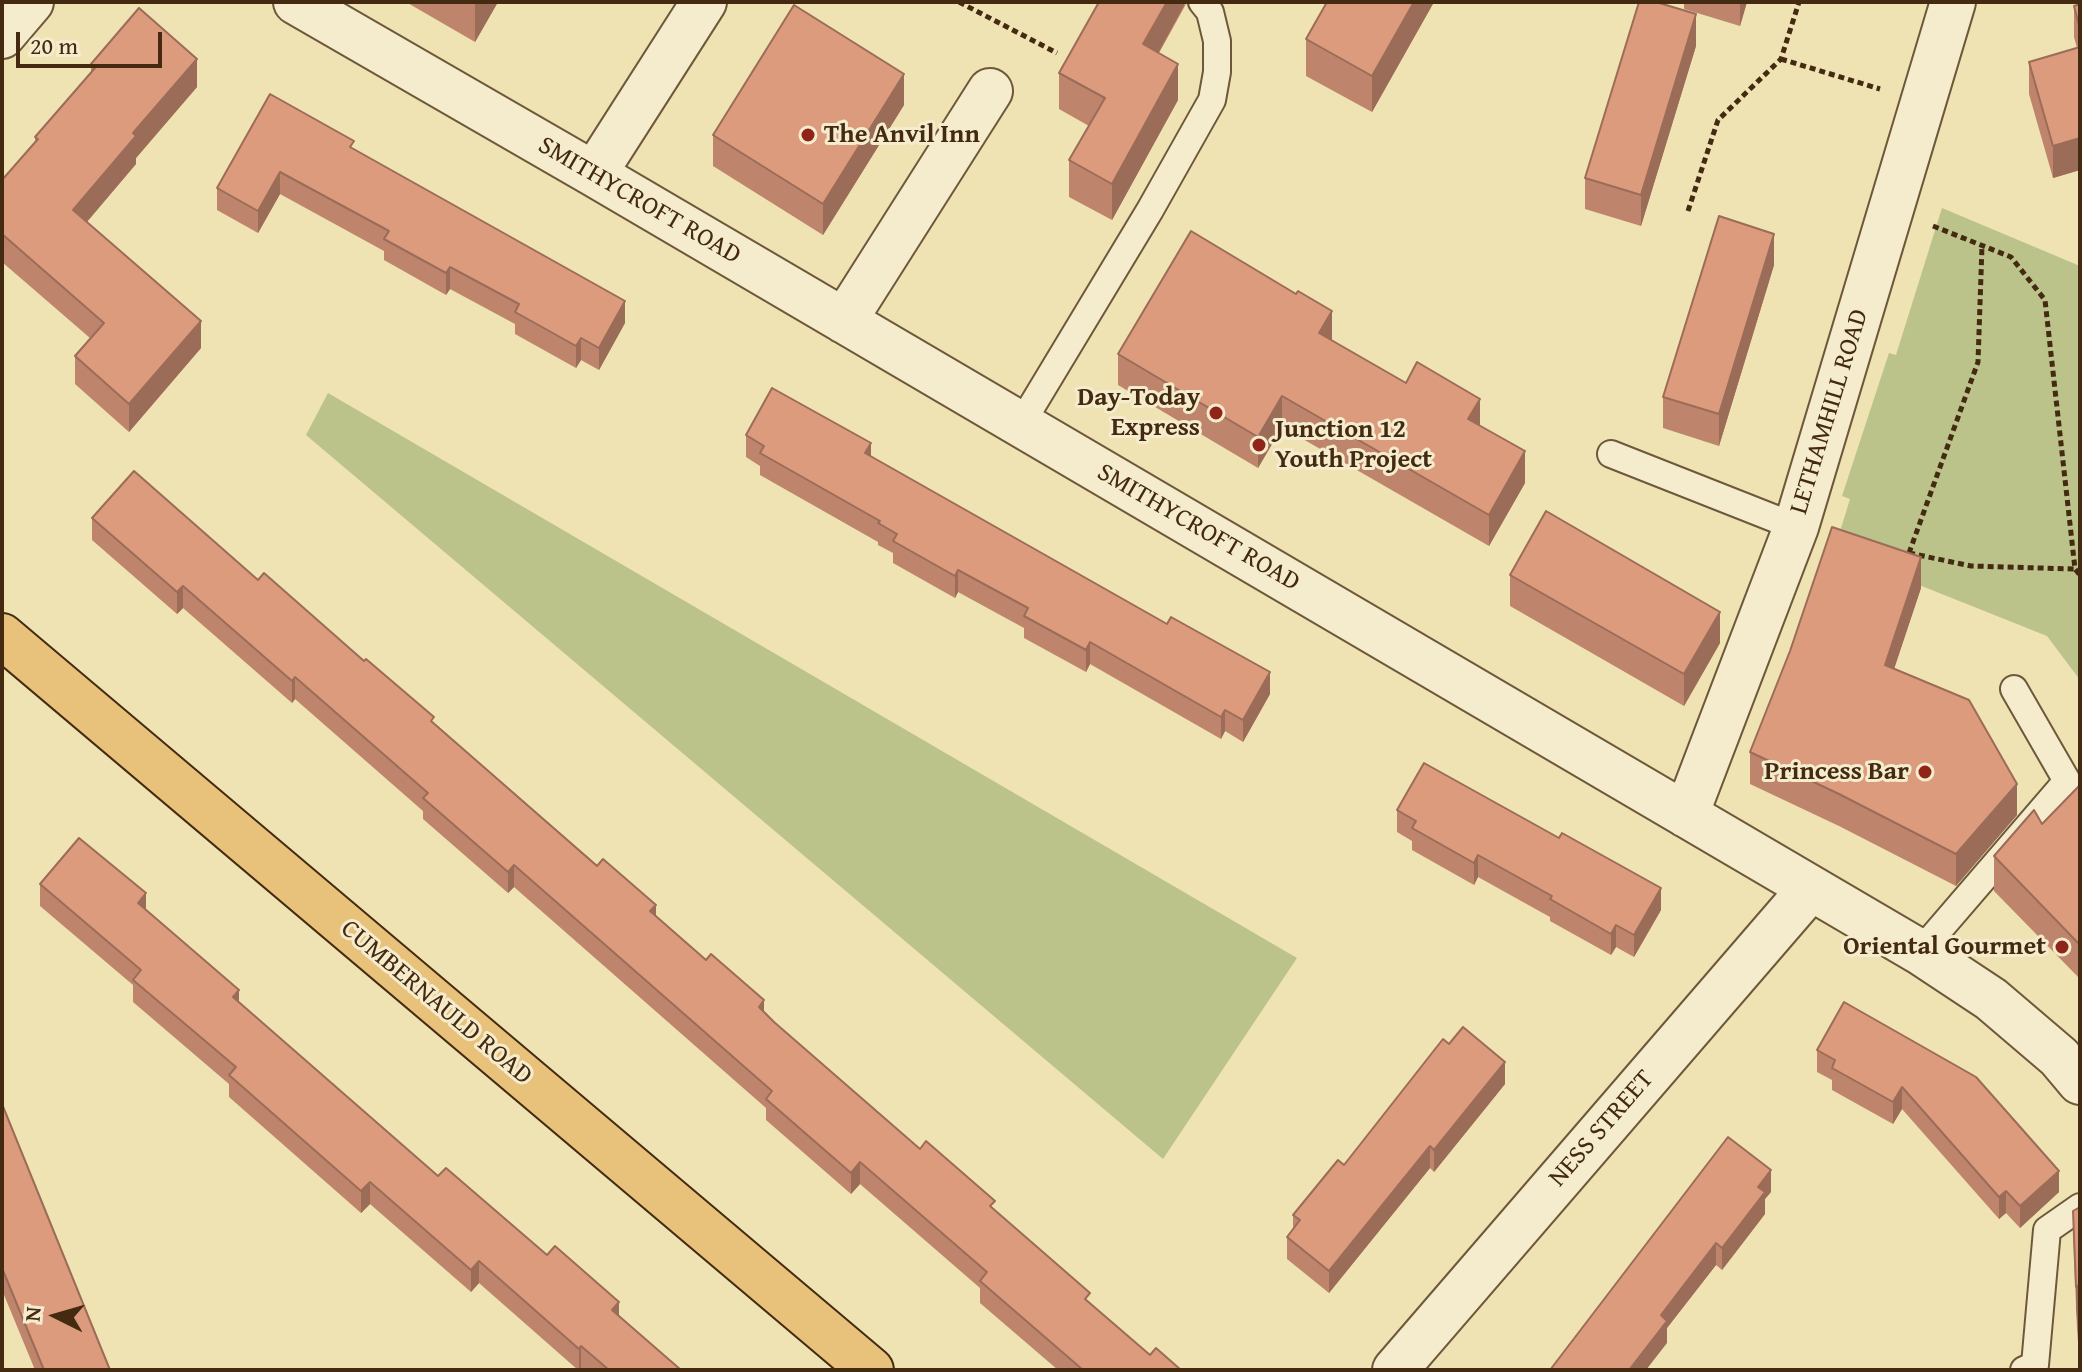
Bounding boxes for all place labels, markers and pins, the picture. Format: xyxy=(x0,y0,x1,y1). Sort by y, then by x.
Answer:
place label: The Anvil Inn xyxy=(824,119,980,151)
marker: The Anvil Inn xyxy=(799,126,817,144)
place label: Day-Today Express xyxy=(1077,382,1200,444)
marker: Day-Today Express xyxy=(1207,404,1225,422)
place label: Junction 12 Youth Project xyxy=(1275,414,1432,476)
marker: Junction 12 Youth Project xyxy=(1250,436,1268,454)
place label: Princess Bar xyxy=(1764,756,1909,788)
marker: Princess Bar xyxy=(1916,763,1934,781)
place label: Oriental Gourmet xyxy=(1843,931,2046,963)
marker: Oriental Gourmet xyxy=(2053,938,2071,956)

